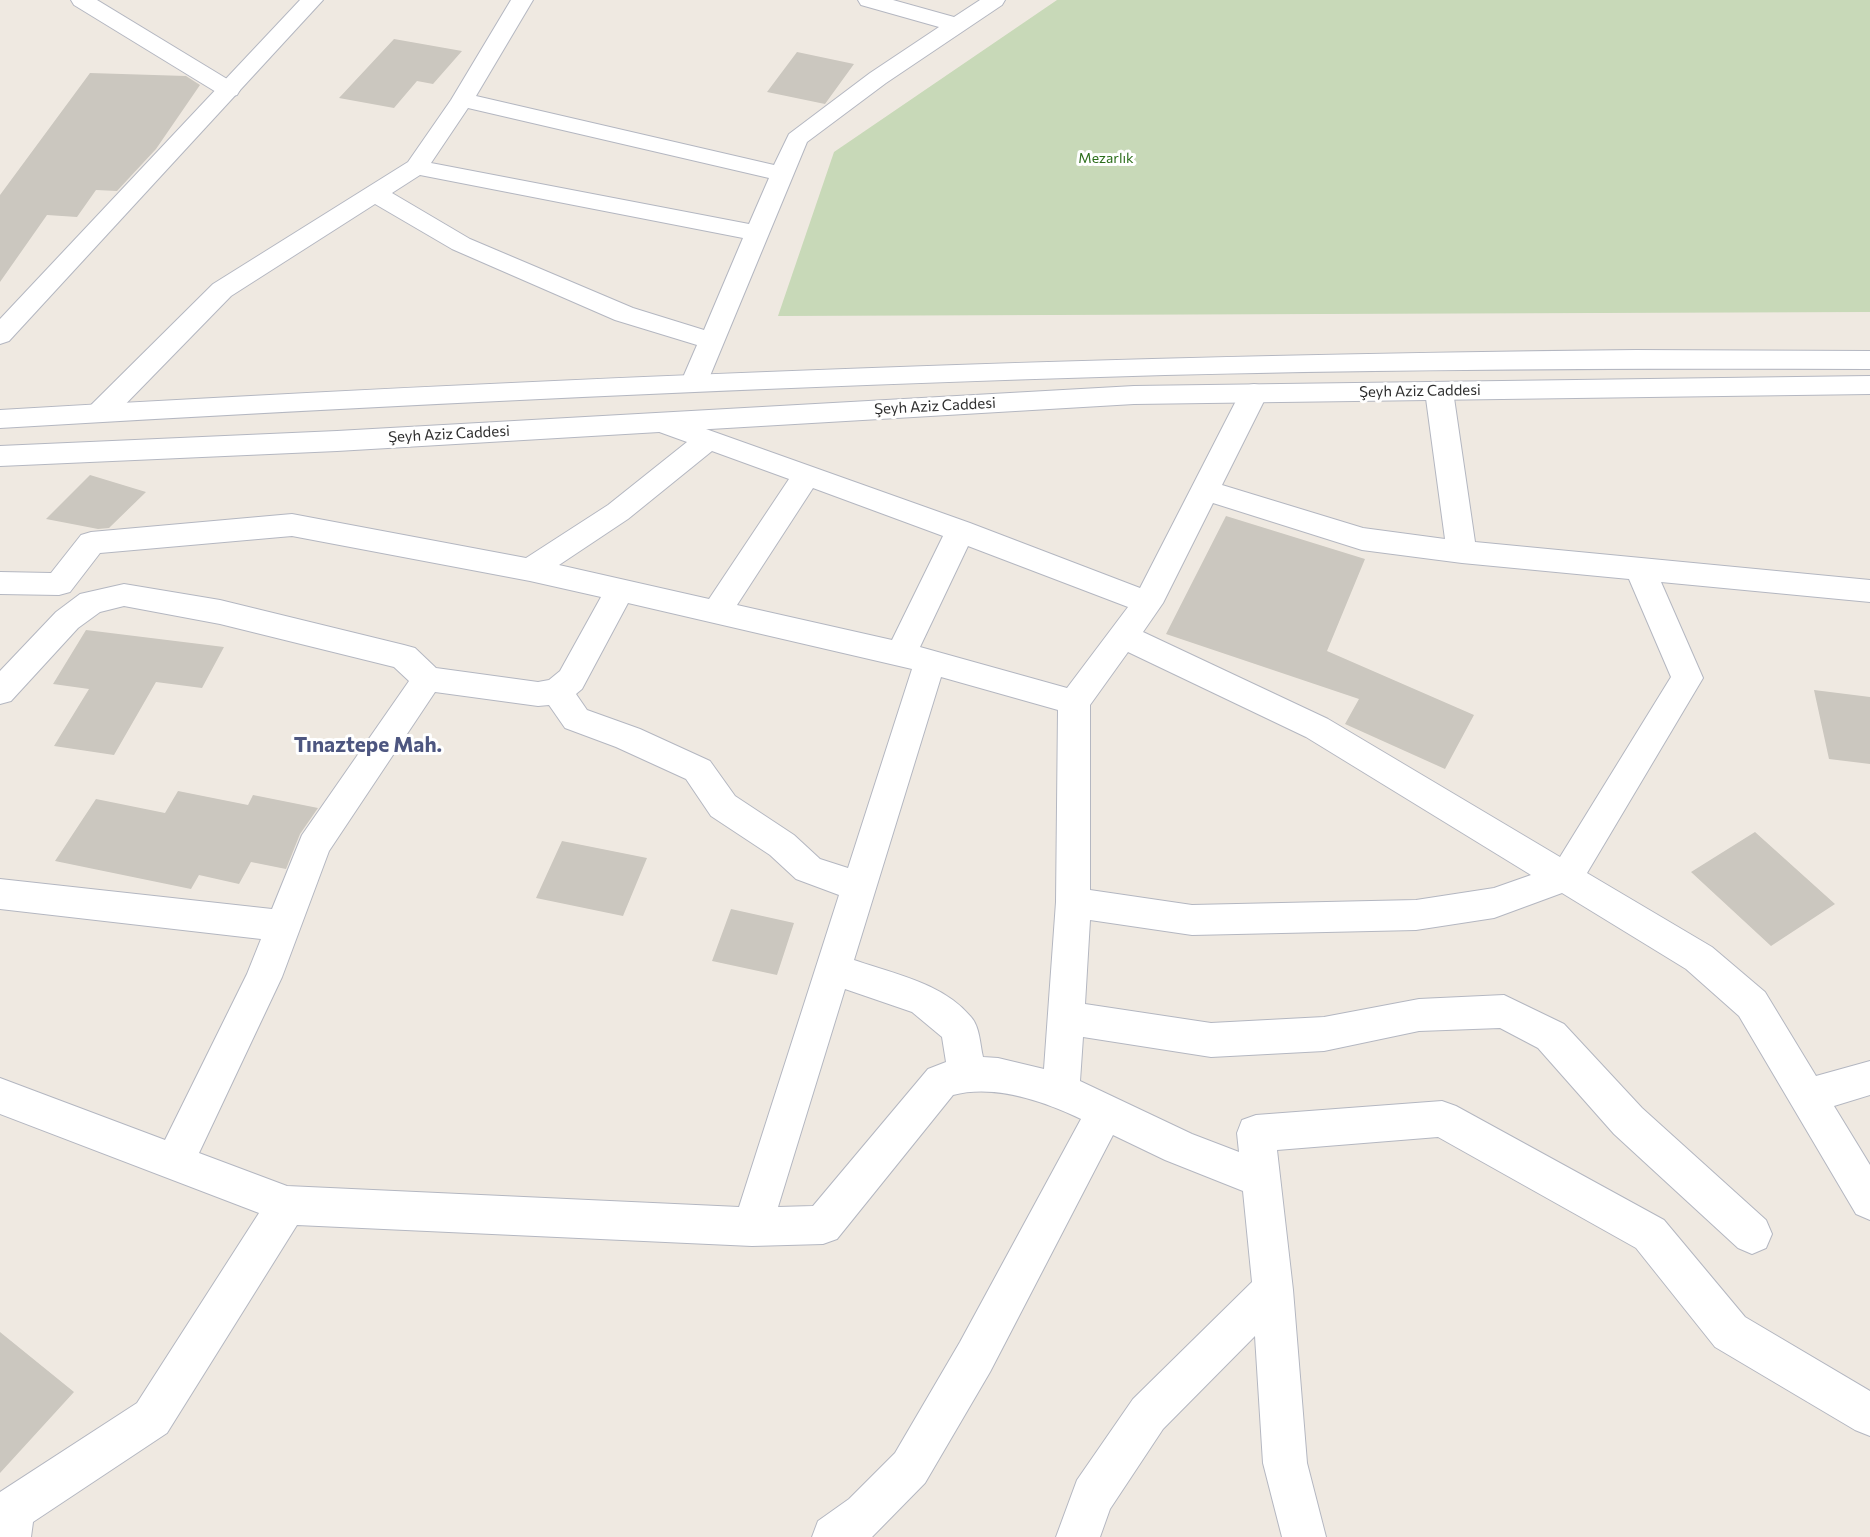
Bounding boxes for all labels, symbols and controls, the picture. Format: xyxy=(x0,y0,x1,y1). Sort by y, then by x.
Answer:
park label: Mezarlık xyxy=(1078,150,1134,166)
street label: Şeyh Aziz Caddesi xyxy=(1359,381,1481,401)
street label: Şeyh Aziz Caddesi xyxy=(874,394,996,418)
street label: Şeyh Aziz Caddesi xyxy=(388,422,510,446)
district label: Tınaztepe Mah. xyxy=(294,732,442,758)

